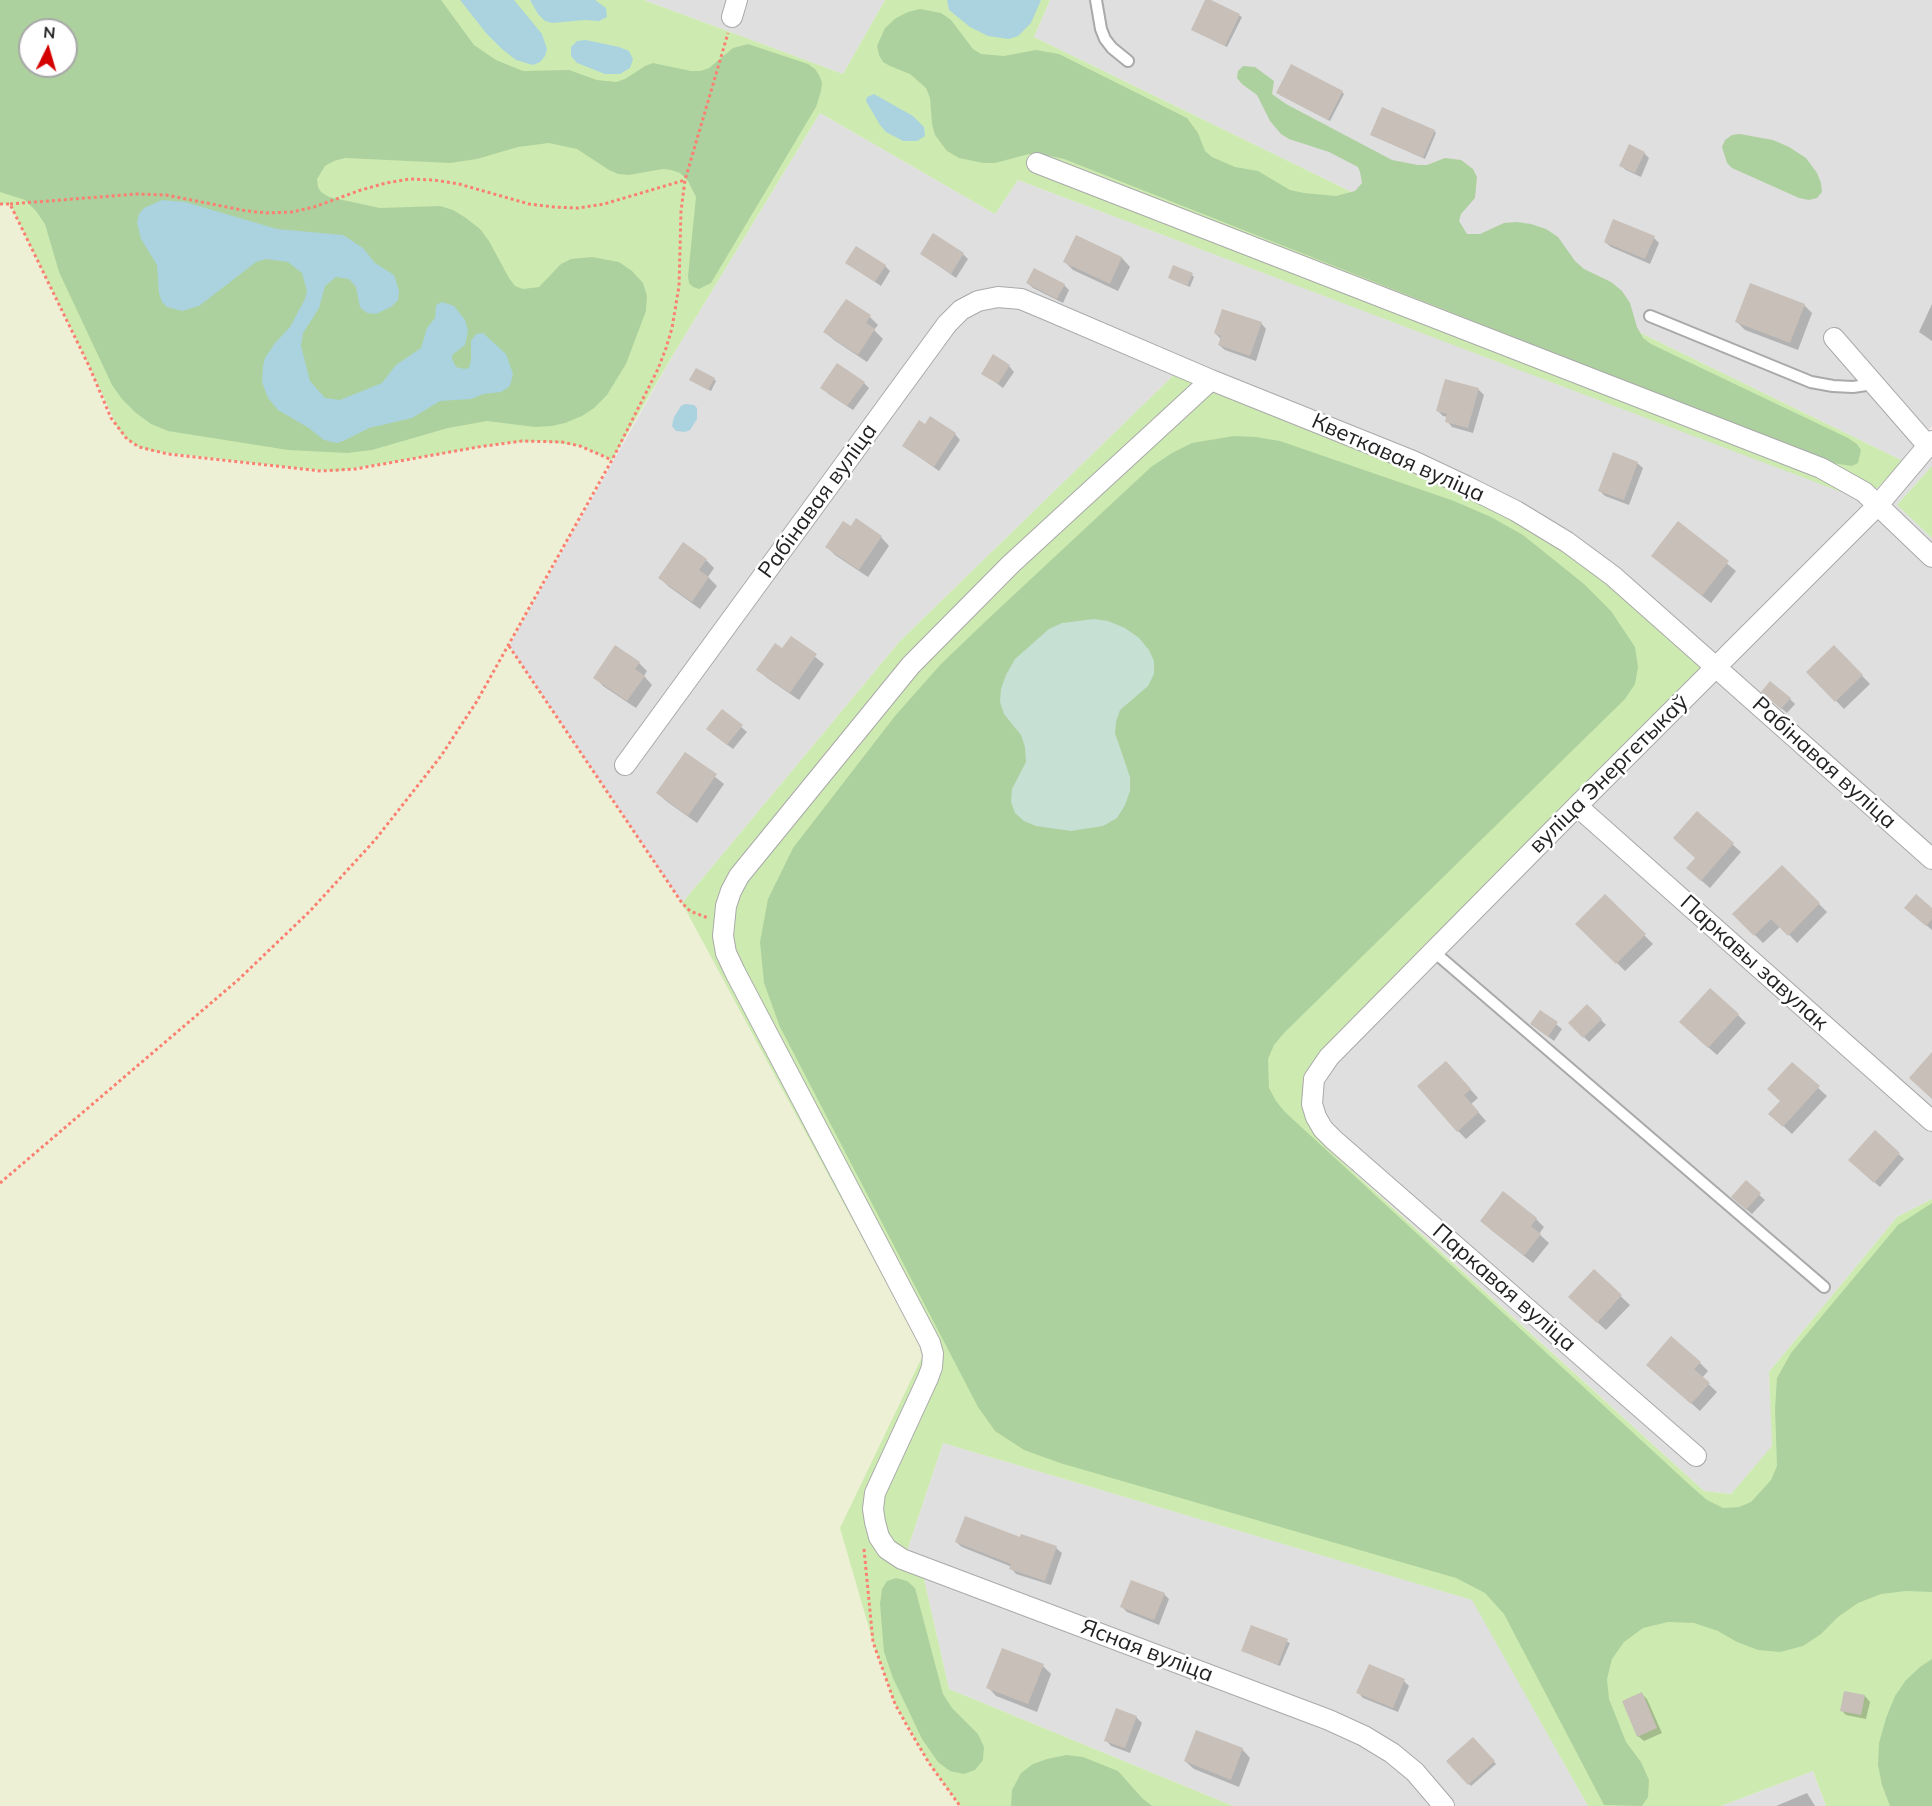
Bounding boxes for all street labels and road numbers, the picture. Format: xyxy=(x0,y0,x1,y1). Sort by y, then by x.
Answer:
street label: Кветкавая вуліца xyxy=(1307,408,1489,508)
street label: Рабінавая вуліца xyxy=(753,419,883,583)
street label: вуліца Энергетыкаў xyxy=(1524,689,1694,859)
street label: Рабінавая вуліца xyxy=(1747,691,1901,835)
street label: Паркавы завулак xyxy=(1675,890,1833,1036)
street label: Паркавая вуліца xyxy=(1427,1219,1581,1357)
street label: Ясная вуліца xyxy=(1077,1614,1217,1688)

